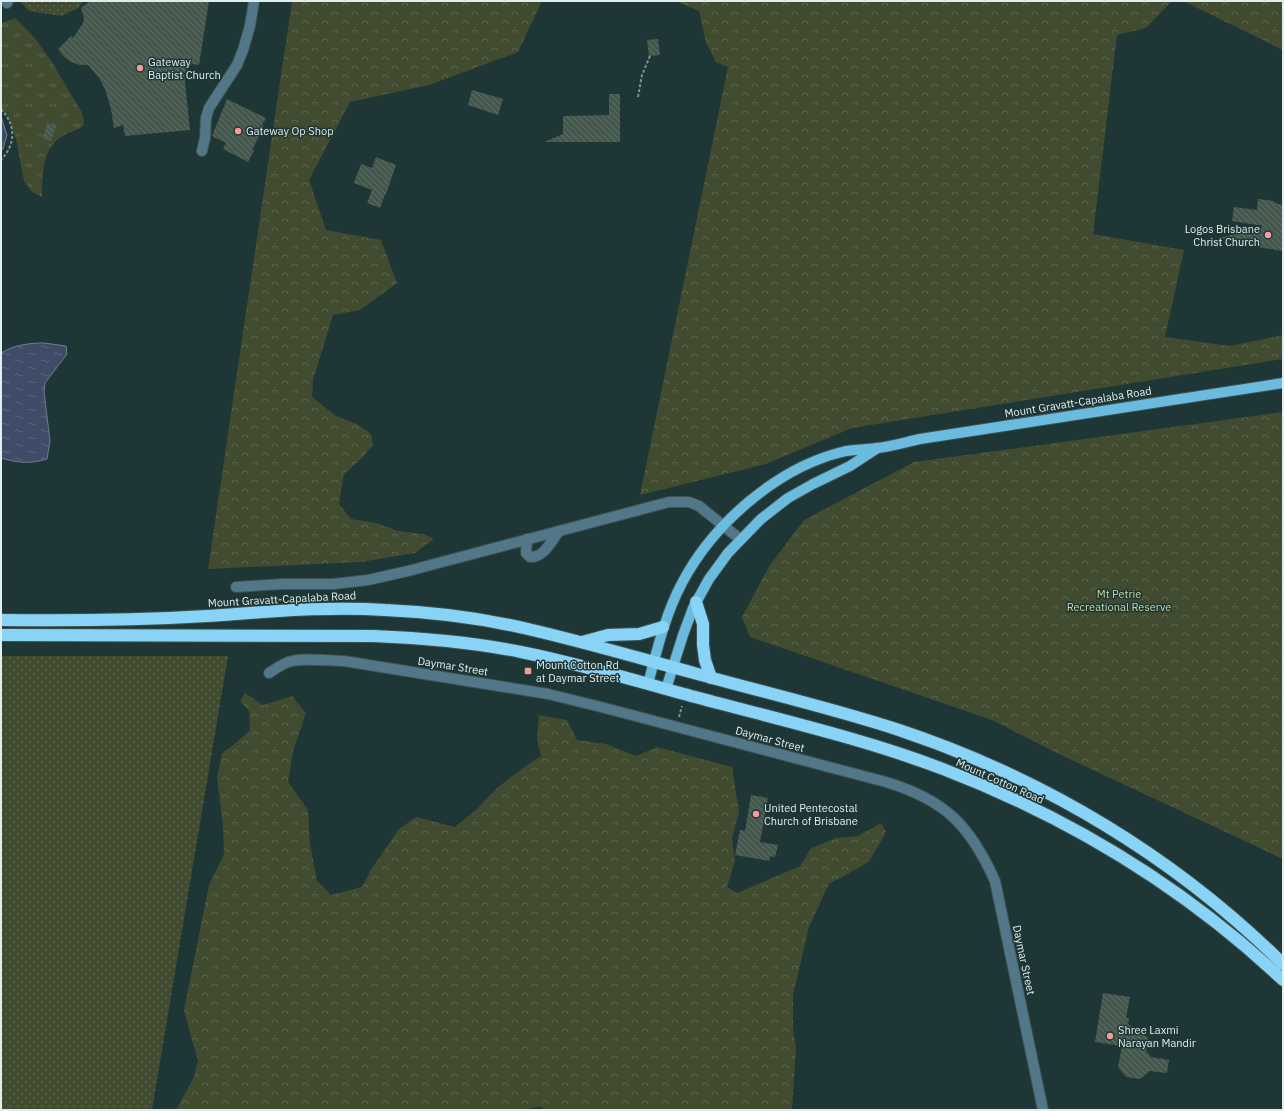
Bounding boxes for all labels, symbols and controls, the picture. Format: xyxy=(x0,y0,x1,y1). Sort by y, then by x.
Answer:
place label: Gateway Baptist Church xyxy=(148,55,221,82)
marker: Gateway Baptist Church xyxy=(135,63,145,73)
place label: Gateway Op Shop xyxy=(246,124,334,138)
marker: Gateway Op Shop xyxy=(233,126,243,136)
place label: Logos Brisbane Christ Church xyxy=(1185,222,1260,249)
marker: Logos Brisbane Christ Church xyxy=(1263,230,1273,240)
street label: Mount Gravatt-Capalaba Road xyxy=(1004,383,1152,421)
park label: Mt Petrie Recreational Reserve xyxy=(1067,587,1171,614)
street label: Mount Gravatt-Capalaba Road xyxy=(207,588,357,610)
street label: Daymar Street xyxy=(417,654,489,678)
place label: Mount Cotton Rd at Daymar Street xyxy=(536,658,619,685)
marker: Mount Cotton Rd at Daymar Street xyxy=(523,666,533,676)
street label: Daymar Street xyxy=(734,723,806,755)
street label: Mount Cotton Road xyxy=(954,755,1046,807)
place label: United Pentecostal Church of Brisbane xyxy=(764,801,858,828)
marker: United Pentecostal Church of Brisbane xyxy=(751,809,761,819)
street label: Daymar Street xyxy=(1010,924,1038,996)
place label: Shree Laxmi Narayan Mandir xyxy=(1118,1023,1196,1050)
marker: Shree Laxmi Narayan Mandir xyxy=(1105,1031,1115,1041)

